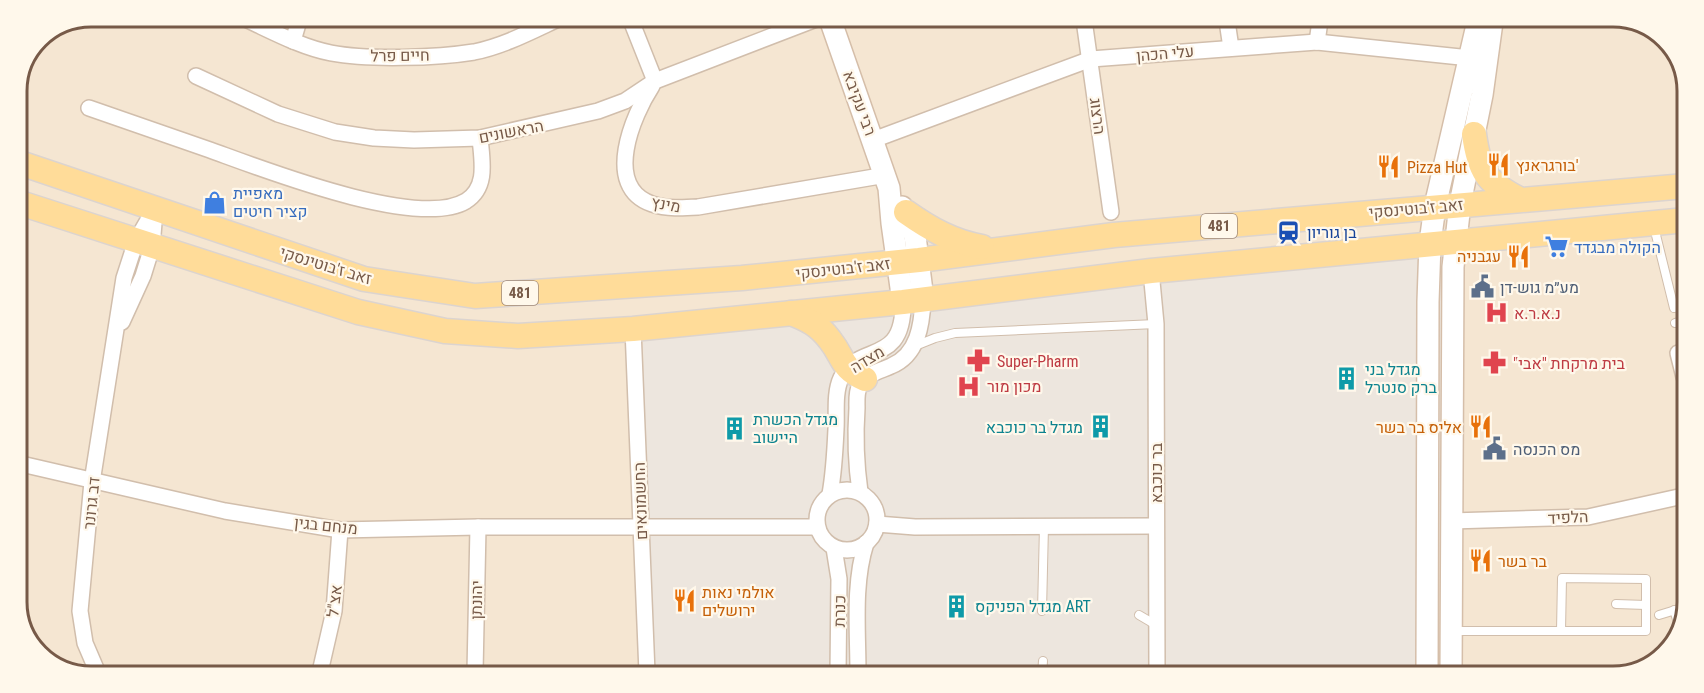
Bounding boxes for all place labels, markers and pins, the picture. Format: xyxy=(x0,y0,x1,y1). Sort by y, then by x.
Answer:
restaurant icon: בורגראנץ' xyxy=(1485,152,1511,178)
restaurant icon: Pizza Hut xyxy=(1376,154,1402,180)
place label: בורגראנץ' xyxy=(1516,156,1578,175)
place label: Pizza Hut xyxy=(1407,158,1468,177)
place label: מאפיית קציר חיטים xyxy=(233,184,307,221)
shop icon: מאפיית קציר חיטים xyxy=(202,189,228,215)
station icon: בן גוריון xyxy=(1276,219,1302,245)
place label: בן גוריון xyxy=(1307,223,1357,242)
supermarket icon: הקולה מבגדד xyxy=(1543,234,1569,260)
place label: הקולה מבגדד xyxy=(1574,238,1661,257)
restaurant icon: עגבניה xyxy=(1506,243,1532,269)
place label: עגבניה xyxy=(1457,247,1501,266)
public building icon: מע״מ גוש-דן xyxy=(1469,274,1495,300)
place label: מע״מ גוש-דן xyxy=(1500,278,1579,297)
hospital icon: נ.א.ר.א xyxy=(1483,300,1509,326)
place label: נ.א.ר.א xyxy=(1514,304,1561,323)
pharmacy icon: Super-Pharm xyxy=(966,348,992,374)
pharmacy icon: "בית מרקחת "אבי xyxy=(1482,350,1508,376)
place label: Super-Pharm xyxy=(997,352,1078,371)
place label: "בית מרקחת "אבי xyxy=(1513,354,1626,373)
place label: מגדל בני ברק סנטרל xyxy=(1365,360,1437,397)
building icon: מגדל בני ברק סנטרל xyxy=(1334,365,1360,391)
hospital icon: מכון מור xyxy=(956,373,982,399)
place label: מכון מור xyxy=(987,377,1041,396)
place label: מגדל הכשרת היישוב xyxy=(753,410,838,447)
building icon: מגדל בר כוכבא xyxy=(1088,414,1114,440)
restaurant icon: אליס בר בשר xyxy=(1467,414,1493,440)
building icon: מגדל הכשרת היישוב xyxy=(722,415,748,441)
place label: מגדל בר כוכבא xyxy=(986,418,1083,437)
place label: אליס בר בשר xyxy=(1376,418,1462,437)
public building icon: מס הכנסה xyxy=(1482,436,1508,462)
place label: מס הכנסה xyxy=(1513,440,1580,459)
restaurant icon: בר בשר xyxy=(1467,548,1493,574)
place label: בר בשר xyxy=(1498,552,1548,571)
place label: אולמי נאות ירושלים xyxy=(702,583,775,620)
restaurant icon: אולמי נאות ירושלים xyxy=(671,588,697,614)
building icon: מגדל הפניקס ART xyxy=(944,593,970,619)
place label: מגדל הפניקס ART xyxy=(975,597,1091,616)

